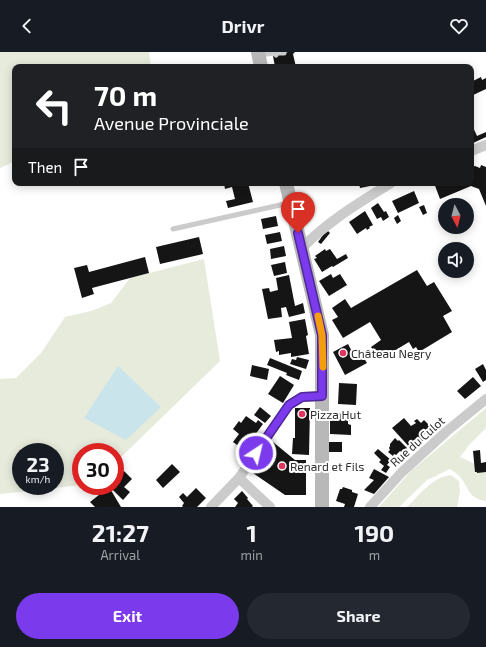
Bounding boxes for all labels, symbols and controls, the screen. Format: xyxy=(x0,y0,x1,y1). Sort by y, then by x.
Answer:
icon: back xyxy=(16,15,38,37)
text: Drivr xyxy=(222,15,264,37)
icon: heart xyxy=(448,15,470,37)
text: 70 m xyxy=(94,78,157,112)
icon: left xyxy=(28,80,80,132)
text: Avenue Provinciale xyxy=(94,112,249,134)
icon: arrive xyxy=(70,156,92,178)
text: Then xyxy=(28,158,62,176)
pin xyxy=(281,192,315,233)
icon: arrive xyxy=(287,198,309,220)
north arrow xyxy=(438,198,474,234)
map controls xyxy=(438,198,474,278)
button: sound xyxy=(438,242,474,278)
place label: Château Negry xyxy=(351,346,432,360)
marker: Château Negry xyxy=(338,348,348,358)
place label: Pizza Hut xyxy=(310,407,361,421)
marker: Pizza Hut xyxy=(297,409,307,419)
street label: Rue du Culot xyxy=(387,413,447,469)
position arrow xyxy=(235,432,277,474)
speed limit sign: 30 xyxy=(72,443,124,495)
text: 23 xyxy=(27,452,49,476)
place label: Renard et Fils xyxy=(290,459,364,473)
marker: Renard et Fils xyxy=(277,461,287,471)
text: km/h xyxy=(26,473,50,485)
text: 21:27 xyxy=(92,518,149,547)
text: 1 xyxy=(247,518,257,547)
text: 190 xyxy=(355,518,394,547)
text: Arrival xyxy=(101,547,140,563)
text: min xyxy=(241,547,263,563)
text: m xyxy=(369,547,380,563)
button: Exit xyxy=(16,593,239,639)
button: Share xyxy=(247,593,470,639)

